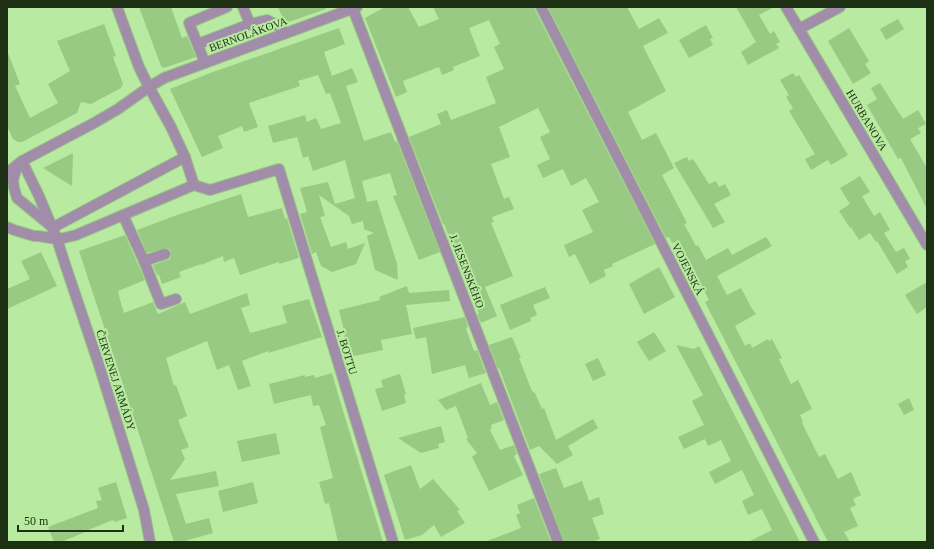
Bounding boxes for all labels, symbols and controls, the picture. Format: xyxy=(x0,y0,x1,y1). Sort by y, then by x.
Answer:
street label: BERNOLÁKOVA xyxy=(207,14,289,54)
street label: HURBANOVA xyxy=(844,87,890,153)
street label: J. JESENSKÉHO xyxy=(447,232,487,310)
street label: VOJENSKÁ xyxy=(670,241,706,297)
street label: ČERVENEJ ARMÁDY xyxy=(94,328,138,432)
street label: J. BOTTU xyxy=(334,328,360,376)
scale bar xyxy=(18,507,123,533)
text: 50 m xyxy=(24,514,49,528)

